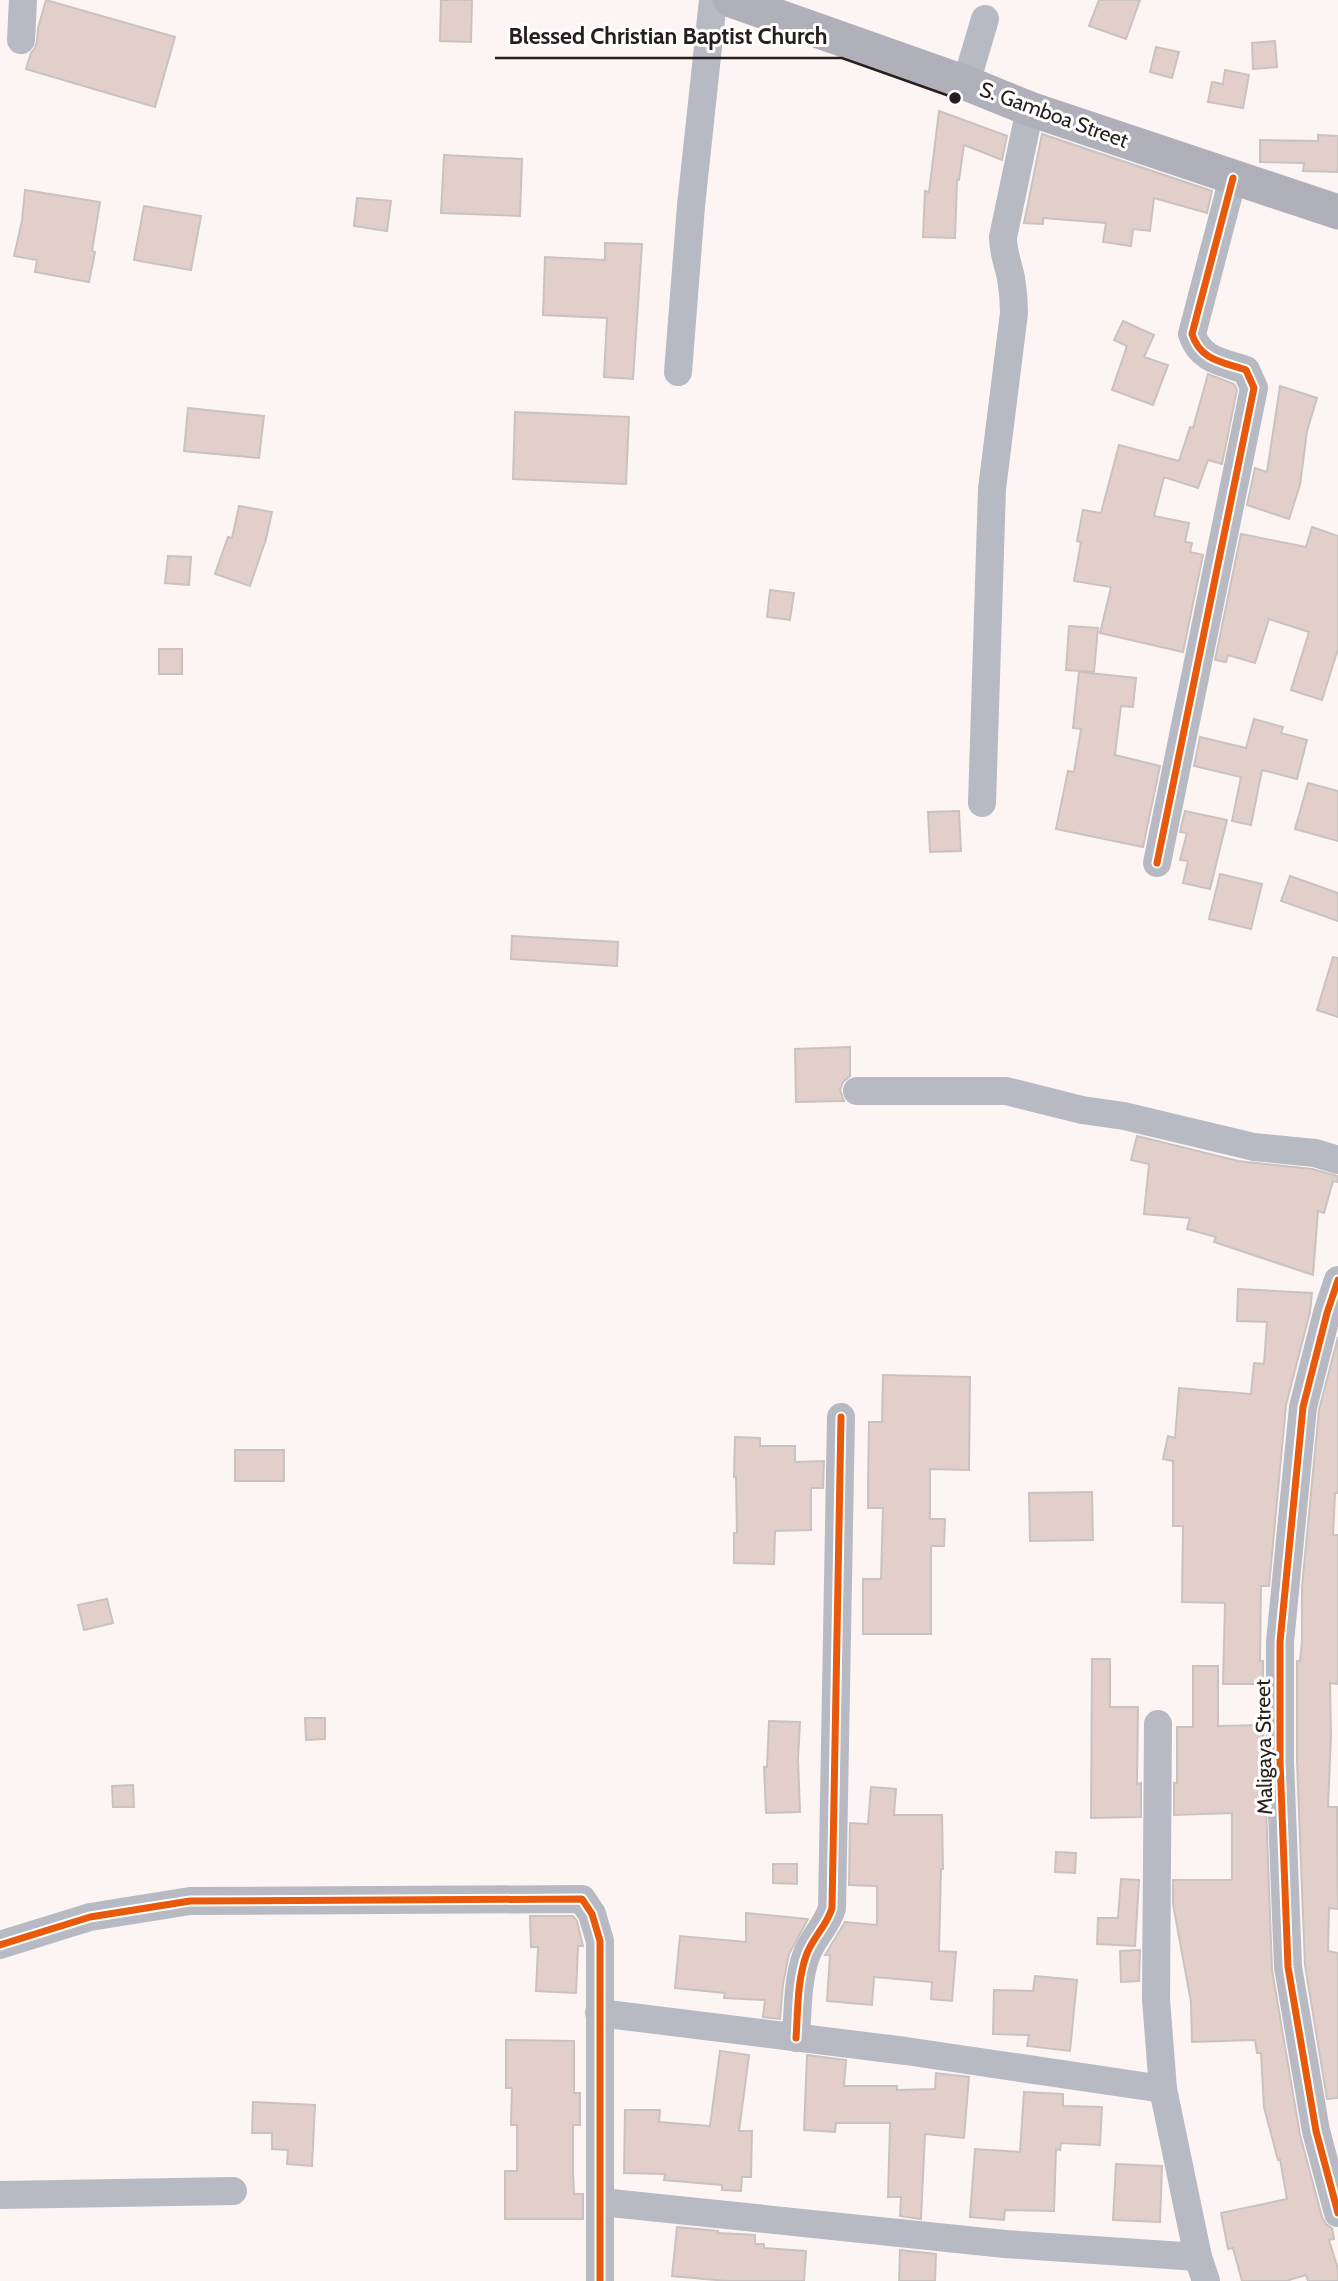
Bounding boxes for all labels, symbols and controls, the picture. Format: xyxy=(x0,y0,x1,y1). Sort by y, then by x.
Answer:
callout: Blessed Christian Baptist Church xyxy=(495,14,842,58)
text: Blessed Christian Baptist Church xyxy=(509,22,827,50)
street label: S. Gamboa Street xyxy=(977,76,1132,153)
street label: Maligaya Street xyxy=(1250,1679,1277,1815)

